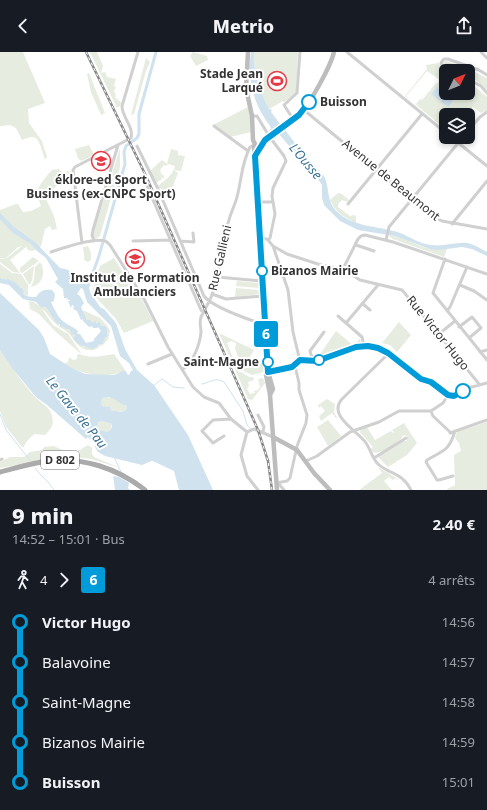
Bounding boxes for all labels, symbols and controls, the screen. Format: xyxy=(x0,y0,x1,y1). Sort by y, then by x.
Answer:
text: Metrio xyxy=(213,14,274,38)
icon: back xyxy=(12,15,34,37)
icon: share xyxy=(453,15,475,37)
north arrow xyxy=(439,64,475,100)
map controls xyxy=(439,64,475,144)
place label: Stade Jean Larqué xyxy=(200,65,263,96)
sports icon: Stade Jean Larqué xyxy=(266,70,288,92)
place label: Buisson xyxy=(320,93,367,110)
marker: Buisson xyxy=(301,94,317,110)
button: layers xyxy=(439,108,475,144)
street label: Avenue de Beaumont xyxy=(339,135,444,225)
water label: L'Ousse xyxy=(285,139,327,184)
school or university icon: éklore-ed Sport Business (ex-CNPC Sport) xyxy=(90,150,112,172)
place label: éklore-ed Sport Business (ex-CNPC Sport) xyxy=(26,171,176,202)
street label: Rue Gallieni xyxy=(204,223,235,292)
school or university icon: Institut de Formation Ambulanciers xyxy=(124,248,146,270)
place label: Bizanos Mairie xyxy=(271,262,358,279)
marker: Bizanos Mairie xyxy=(256,265,268,277)
place label: Institut de Formation Ambulanciers xyxy=(71,269,199,300)
street label: Rue Victor Hugo xyxy=(403,292,474,374)
line badge: 6 xyxy=(253,321,279,347)
text: 6 xyxy=(262,324,270,343)
place label: Saint-Magne xyxy=(184,353,259,370)
unlabelled marker xyxy=(313,354,325,366)
marker: Saint-Magne xyxy=(262,356,274,368)
water label: Le Gave de Pau xyxy=(42,372,112,452)
unlabelled marker xyxy=(455,383,471,399)
road number: D 802 xyxy=(41,451,79,469)
text: 9 min xyxy=(12,500,73,530)
text: 2.40 € xyxy=(433,514,475,534)
text: 14:52 – 15:01 · Bus xyxy=(12,530,125,548)
icon: walk xyxy=(12,569,34,591)
icon: forward xyxy=(53,569,75,591)
text: 6 xyxy=(89,570,97,589)
text: 4 xyxy=(40,571,47,589)
text: 4 arrêts xyxy=(428,571,475,589)
text: Victor Hugo xyxy=(42,612,131,632)
text: 14:56 xyxy=(442,613,475,631)
text: Balavoine xyxy=(42,652,111,672)
text: 14:57 xyxy=(442,653,475,671)
text: Saint-Magne xyxy=(42,692,131,712)
text: 14:58 xyxy=(442,693,475,711)
text: Bizanos Mairie xyxy=(42,732,145,752)
text: 14:59 xyxy=(442,733,475,751)
text: Buisson xyxy=(42,772,100,792)
text: 15:01 xyxy=(442,773,475,791)

